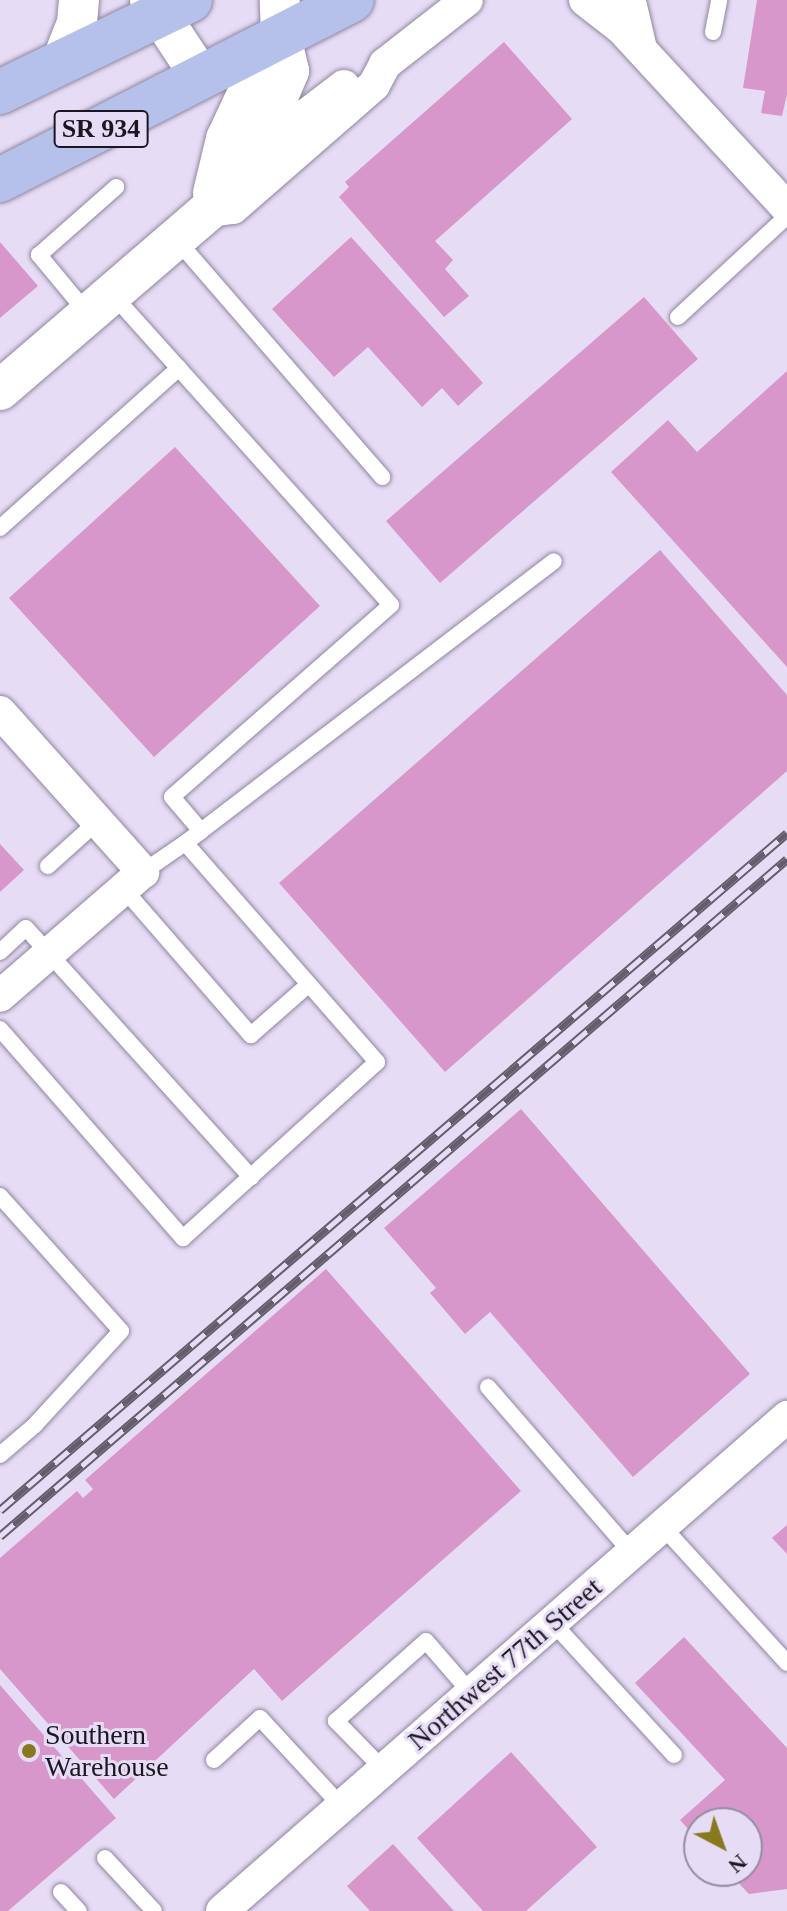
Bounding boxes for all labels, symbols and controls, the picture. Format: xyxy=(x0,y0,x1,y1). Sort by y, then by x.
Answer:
road number: SR 934 xyxy=(53,107,149,151)
street label: Northwest 77th Street xyxy=(401,1571,609,1757)
place label: Southern Warehouse xyxy=(45,1718,169,1784)
marker: Southern Warehouse xyxy=(20,1742,38,1760)
north arrow xyxy=(683,1807,763,1887)
text: N xyxy=(724,1849,752,1879)

